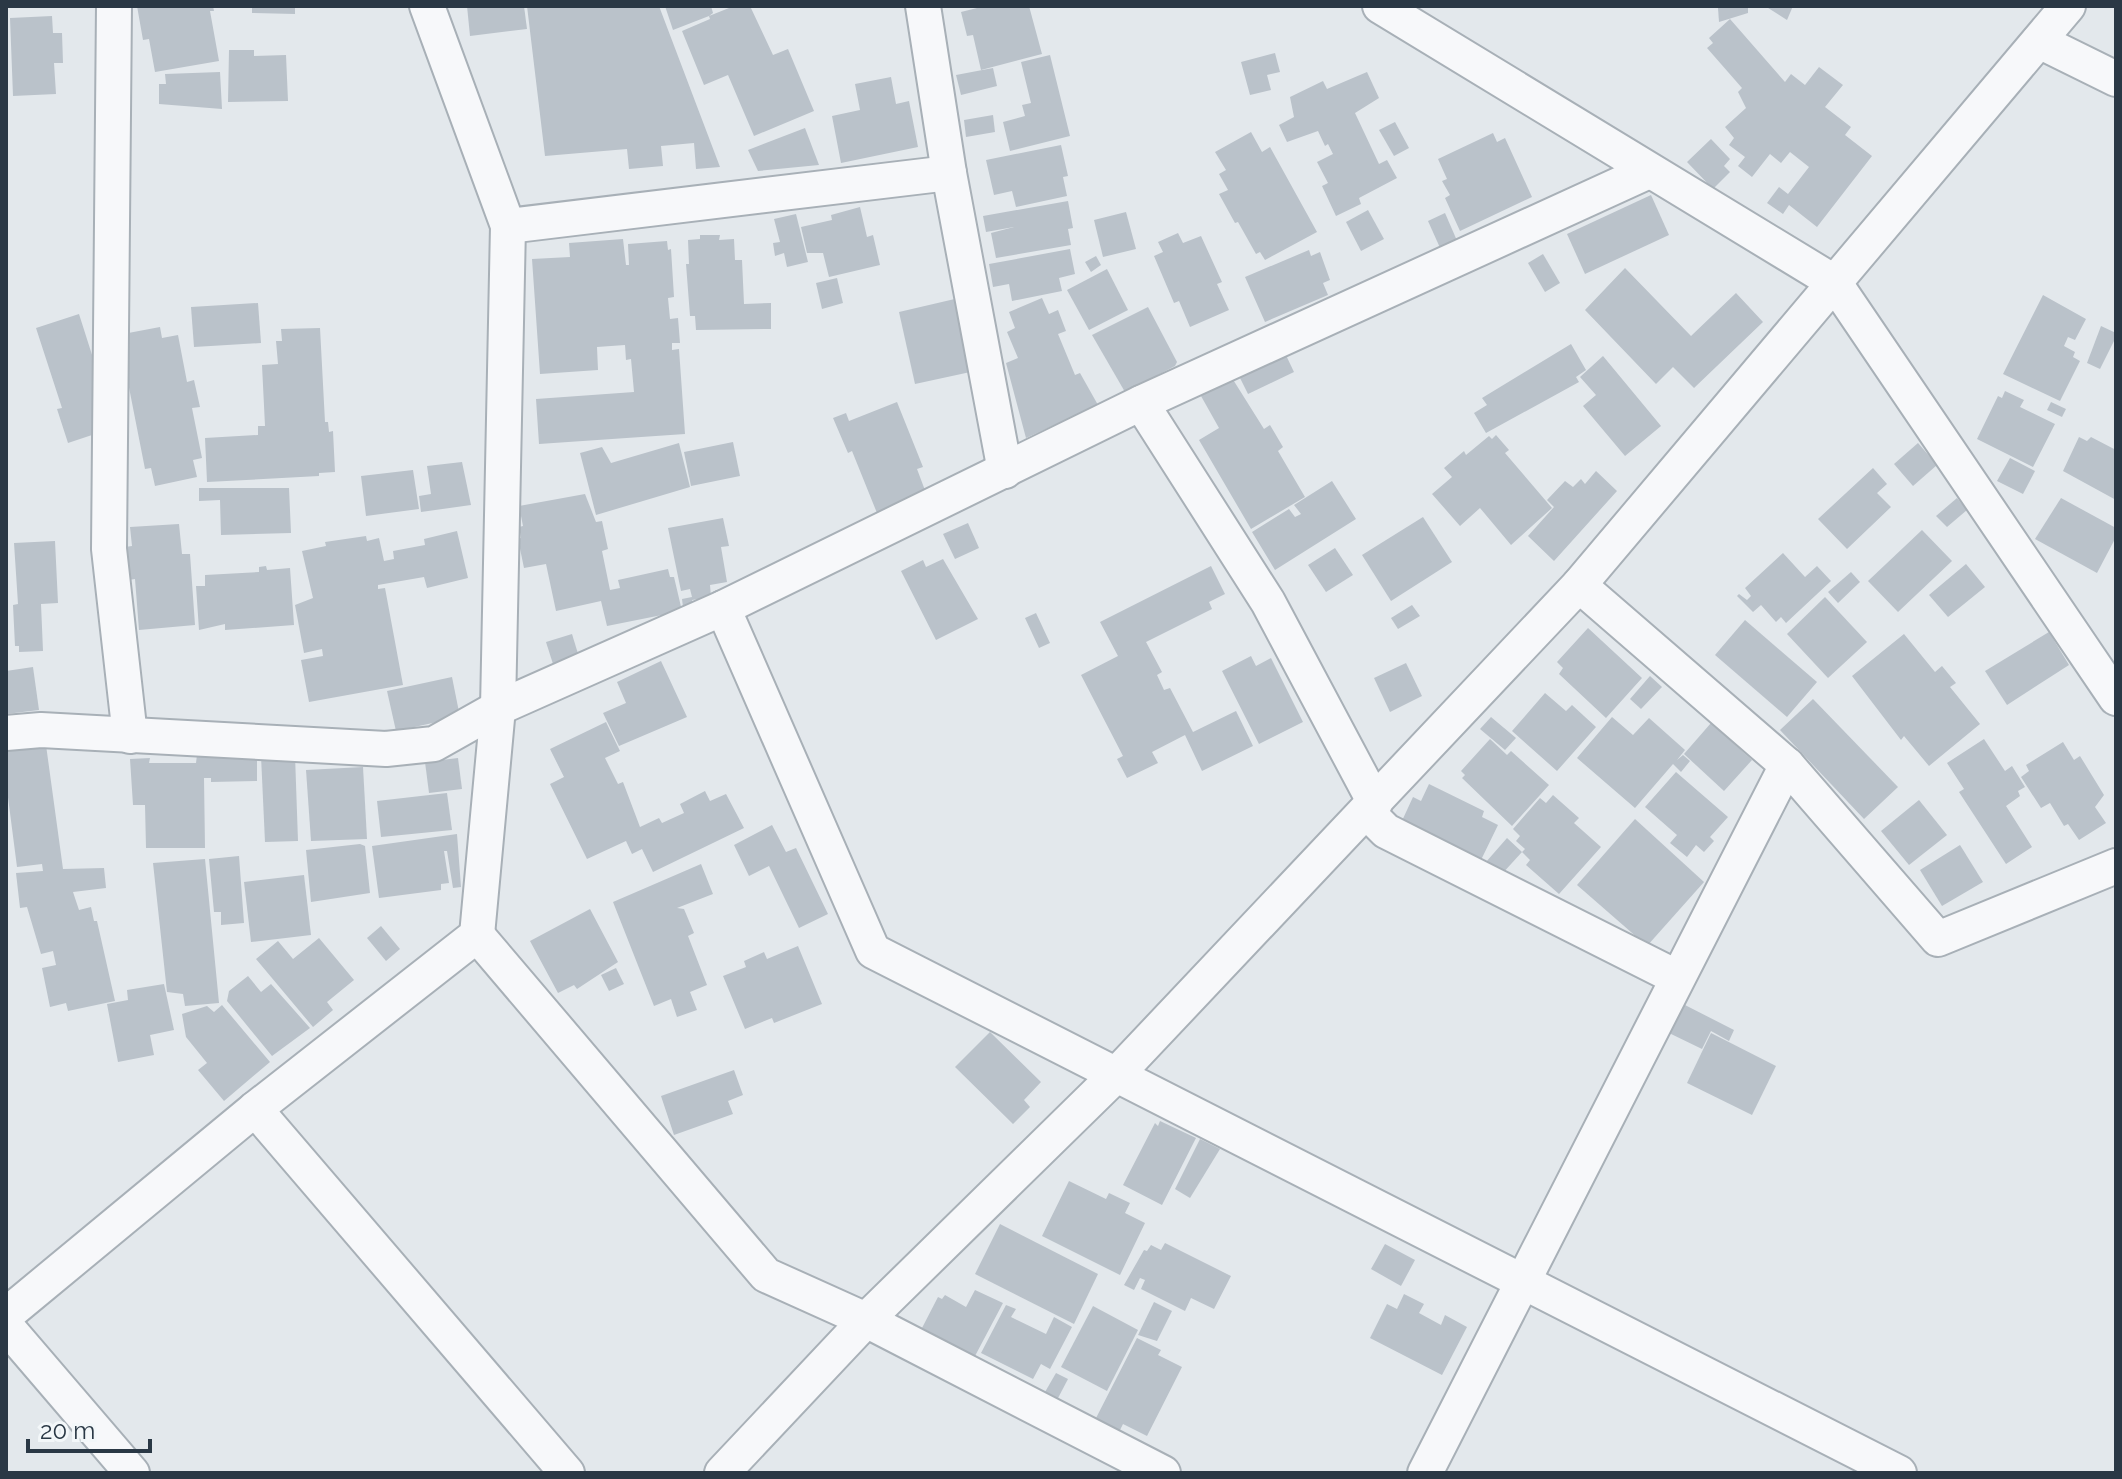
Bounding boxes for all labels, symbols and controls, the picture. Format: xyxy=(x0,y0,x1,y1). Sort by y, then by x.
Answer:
scale bar xyxy=(28,1403,150,1453)
text: 20 m xyxy=(40,1416,95,1445)

